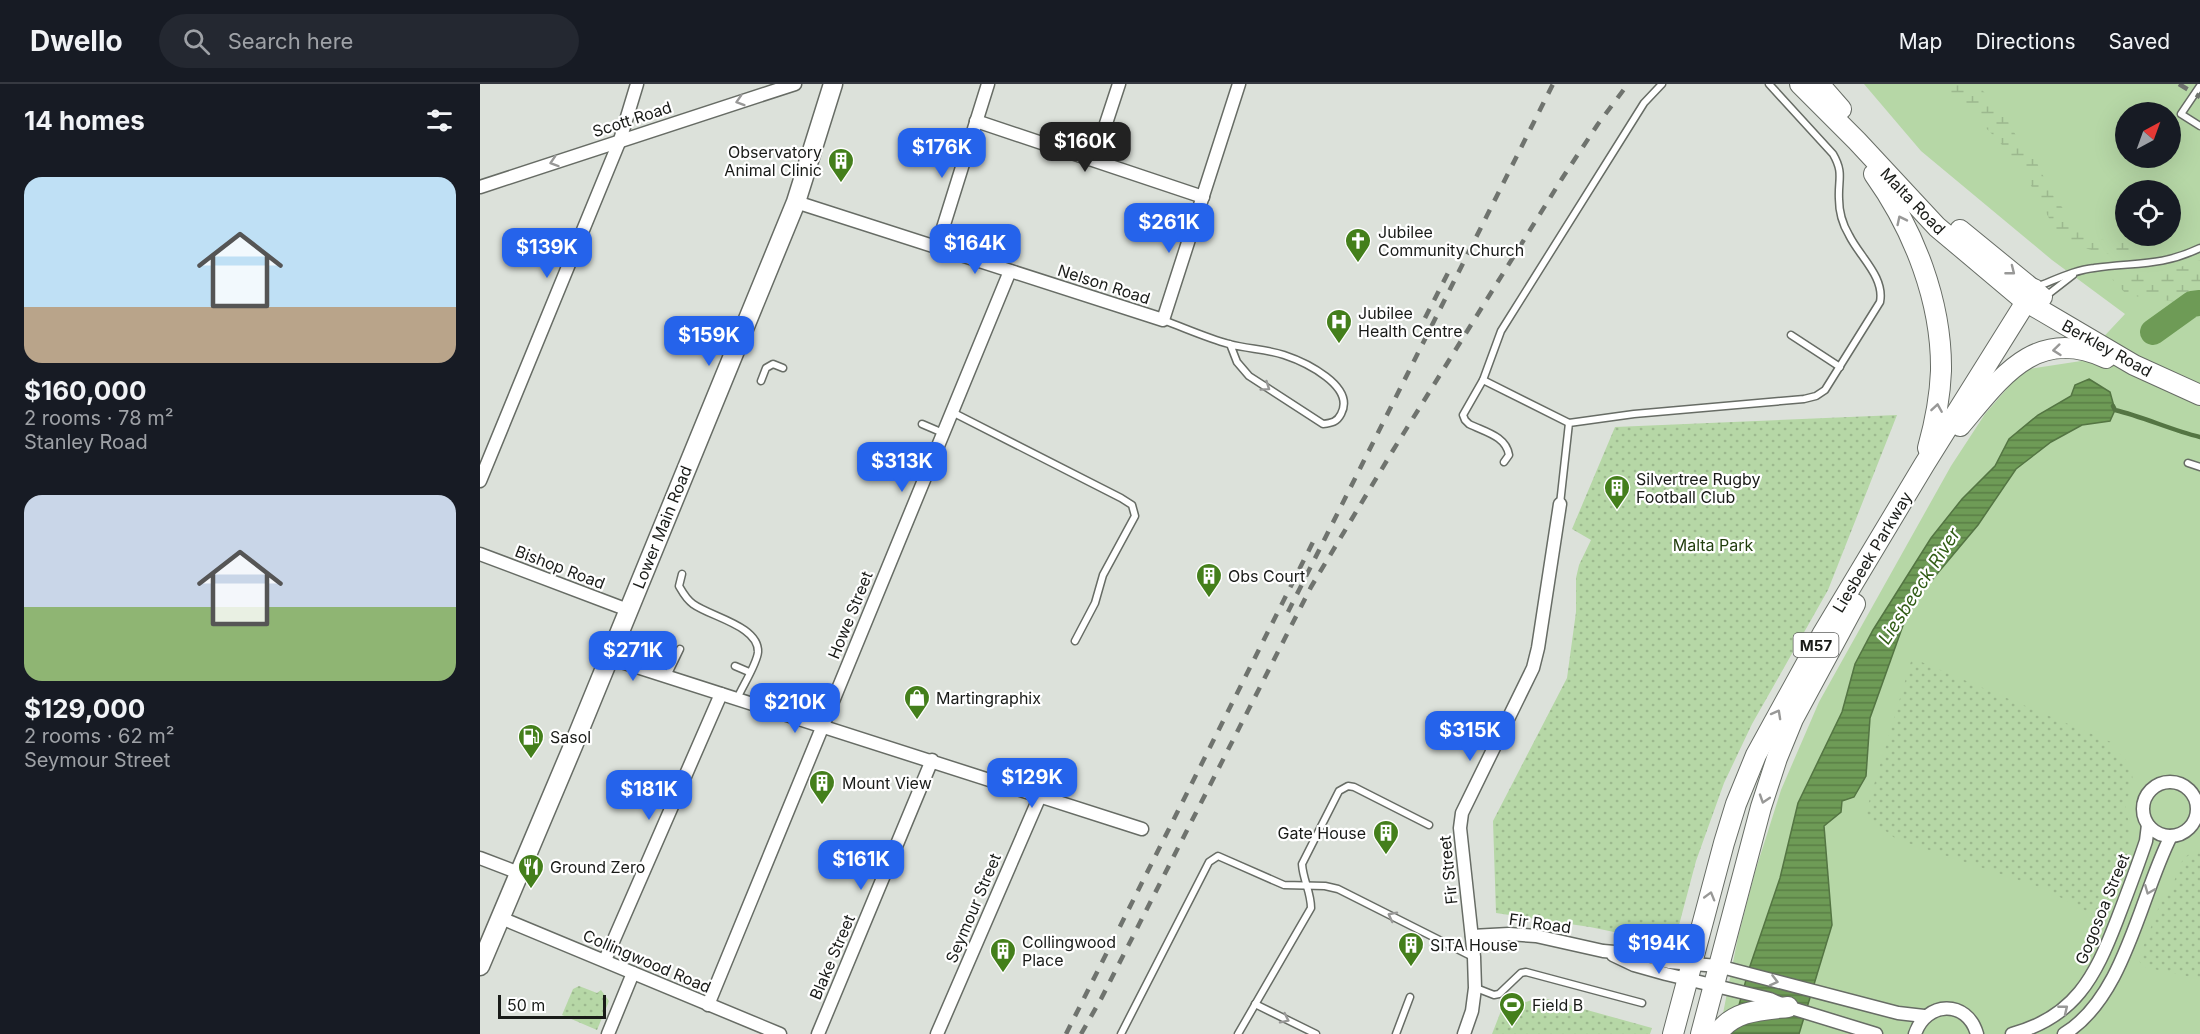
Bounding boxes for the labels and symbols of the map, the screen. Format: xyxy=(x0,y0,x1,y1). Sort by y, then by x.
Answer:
one-way arrow xyxy=(735,94,746,107)
street label: Scott Road xyxy=(590,97,674,141)
north arrow xyxy=(2115,102,2181,168)
pin: $160K xyxy=(1043,122,1127,173)
pin: $176K xyxy=(900,128,984,179)
place label: Observatory Animal Clinic xyxy=(724,142,822,180)
building icon: Observatory Animal Clinic xyxy=(826,146,856,184)
one-way arrow xyxy=(549,155,560,167)
street label: Malta Road xyxy=(1876,164,1950,238)
pin: $261K xyxy=(1127,203,1211,254)
one-way arrow xyxy=(1897,215,1909,226)
place label: Jubilee Community Church xyxy=(1378,222,1524,260)
pin: $164K xyxy=(933,224,1017,275)
church icon: Jubilee Community Church xyxy=(1343,226,1373,264)
pin: $139K xyxy=(505,228,589,279)
street label: Nelson Road xyxy=(1055,260,1153,308)
one-way arrow xyxy=(2004,264,2015,275)
place label: Jubilee Health Centre xyxy=(1358,303,1462,341)
hospital icon: Jubilee Health Centre xyxy=(1324,307,1354,345)
street label: Berkley Road xyxy=(2058,315,2156,381)
pin: $159K xyxy=(667,316,751,367)
one-way arrow xyxy=(2053,343,2062,356)
one-way arrow xyxy=(1260,380,1271,391)
one-way arrow xyxy=(1930,403,1942,413)
pin: $313K xyxy=(860,442,944,493)
street label: Lower Main Road xyxy=(628,463,696,591)
place label: Silvertree Rugby Football Club xyxy=(1636,469,1761,507)
building icon: Silvertree Rugby Football Club xyxy=(1602,473,1632,511)
street label: Liesbeek Parkway xyxy=(1828,488,1916,616)
water label: Liesbeeck River xyxy=(1874,523,1965,648)
park label: Malta Park xyxy=(1673,535,1754,555)
street label: Bishop Road xyxy=(512,541,608,593)
building icon: Obs Court xyxy=(1194,561,1224,599)
place label: Obs Court xyxy=(1228,566,1305,586)
street label: Howe Street xyxy=(823,568,877,662)
pin: $271K xyxy=(591,631,675,682)
road number: M57 xyxy=(1794,633,1838,657)
pin: $210K xyxy=(753,683,837,734)
shop icon: Martingraphix xyxy=(902,683,932,721)
place label: Martingraphix xyxy=(936,688,1041,708)
one-way arrow xyxy=(1770,710,1781,720)
pin: $315K xyxy=(1428,711,1512,762)
fuel station icon: Sasol xyxy=(516,722,546,760)
place label: Sasol xyxy=(550,727,591,747)
pin: $129K xyxy=(990,758,1074,809)
building icon: Mount View xyxy=(807,768,837,806)
pin: $181K xyxy=(607,770,691,821)
place label: Mount View xyxy=(842,773,932,793)
one-way arrow xyxy=(1759,793,1771,804)
building icon: Gate House xyxy=(1371,818,1401,856)
place label: Gate House xyxy=(1277,823,1366,843)
street label: Fir Street xyxy=(1434,835,1462,905)
pin: $161K xyxy=(819,840,903,891)
street label: Seymour Street xyxy=(941,850,1005,966)
street label: Gogosoa Street xyxy=(2071,851,2133,967)
restaurant icon: Ground Zero xyxy=(516,852,546,890)
place label: Ground Zero xyxy=(550,857,645,877)
one-way arrow xyxy=(2143,884,2156,894)
one-way arrow xyxy=(1703,891,1715,902)
street label: Fir Road xyxy=(1508,909,1572,937)
street label: Blake Street xyxy=(805,911,859,1003)
one-way arrow xyxy=(1388,912,1399,923)
pin: $194K xyxy=(1617,924,1701,975)
street label: Collingwood Road xyxy=(580,925,714,997)
building icon: SITA House xyxy=(1396,930,1426,968)
place label: Collingwood Place xyxy=(1022,932,1116,970)
place label: SITA House xyxy=(1430,935,1518,955)
building icon: Collingwood Place xyxy=(988,936,1018,974)
one-way arrow xyxy=(1769,973,1779,986)
sports icon: Field B xyxy=(1497,990,1527,1028)
scale bar xyxy=(498,992,606,1020)
place label: Field B xyxy=(1532,995,1583,1015)
one-way arrow xyxy=(2057,1005,2068,1016)
one-way arrow xyxy=(1279,1012,1290,1024)

